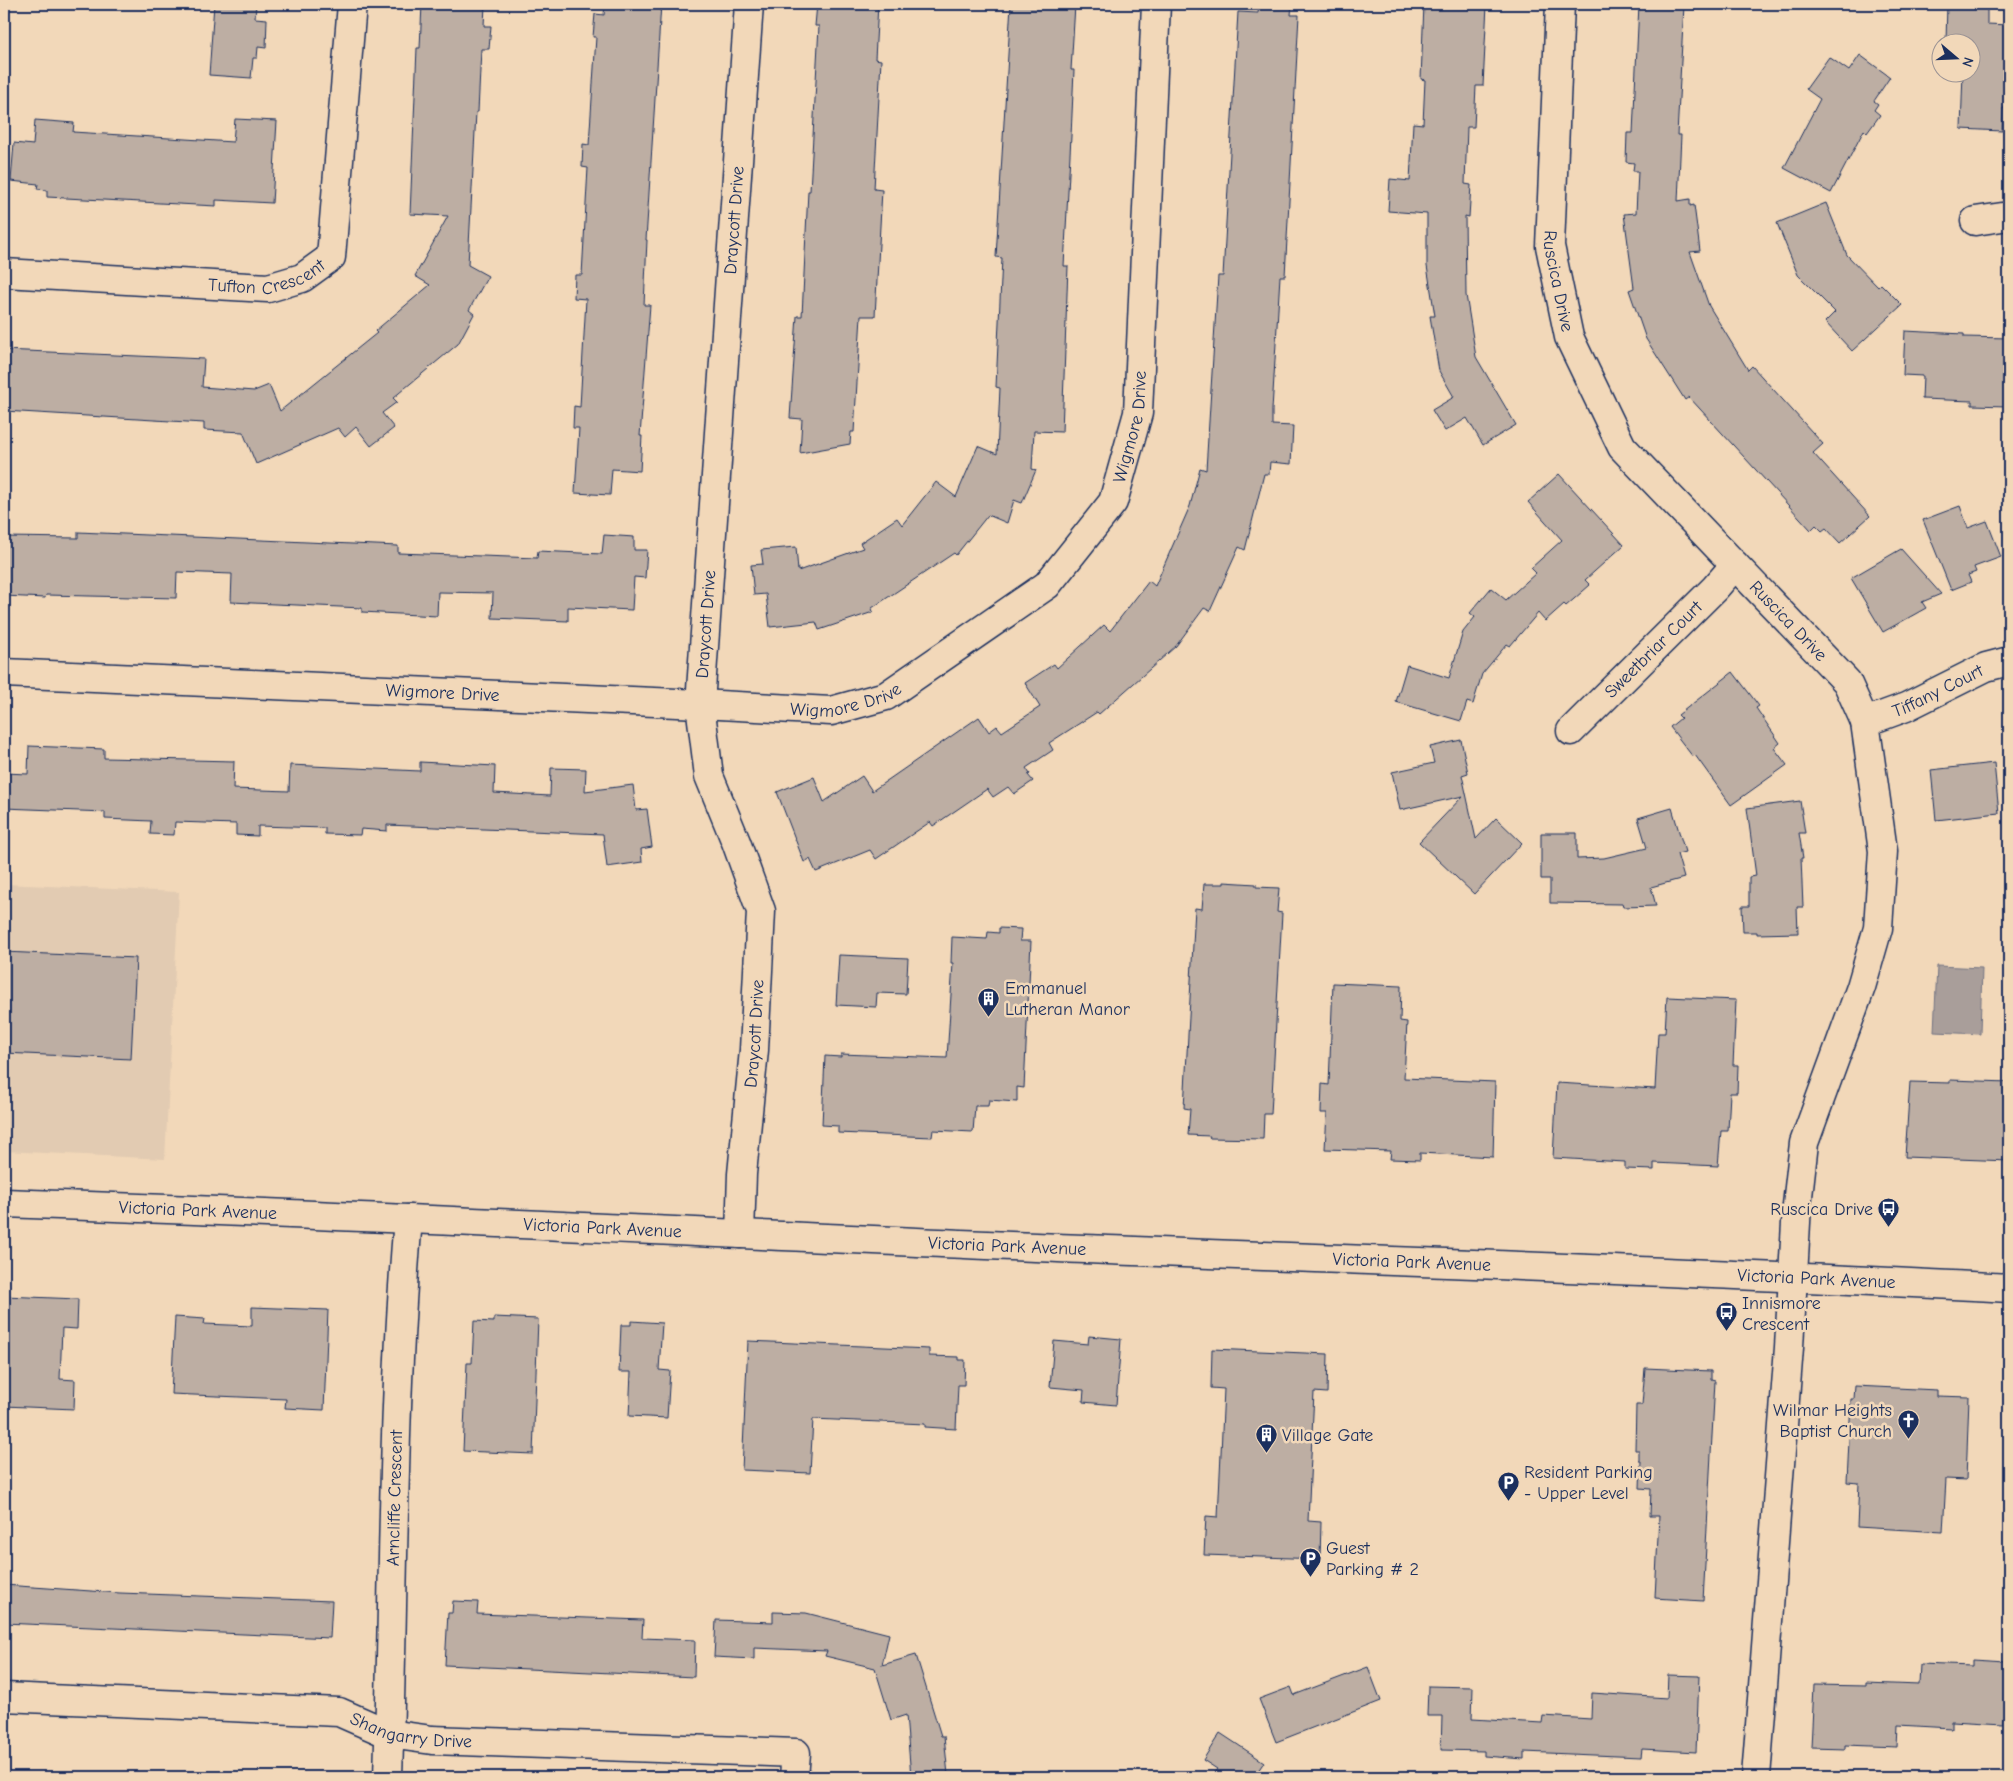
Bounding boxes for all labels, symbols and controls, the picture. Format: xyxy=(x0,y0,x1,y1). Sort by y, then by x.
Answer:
north arrow xyxy=(1930,32,1980,82)
text: N xyxy=(1958,55,1977,69)
street label: Draycott Drive xyxy=(720,165,749,275)
street label: Ruscica Drive xyxy=(1539,230,1578,334)
street label: Tufton Crescent xyxy=(208,254,330,299)
street label: Wigmore Drive xyxy=(1109,370,1151,485)
street label: Draycott Drive xyxy=(692,569,720,679)
street label: Ruscica Drive xyxy=(1745,577,1831,666)
street label: Sweetbriar Court xyxy=(1600,596,1707,703)
street label: Tiffany Court xyxy=(1889,660,1987,722)
street label: Wigmore Drive xyxy=(789,679,906,722)
street label: Wigmore Drive xyxy=(385,680,500,706)
place label: Emmanuel Lutheran Manor xyxy=(1005,978,1131,1020)
street label: Draycott Drive xyxy=(740,979,769,1089)
building icon: Emmanuel Lutheran Manor xyxy=(977,986,1001,1017)
street label: Victoria Park Avenue xyxy=(118,1197,278,1224)
bus stop icon: Ruscica Drive xyxy=(1877,1197,1901,1228)
place label: Ruscica Drive xyxy=(1770,1199,1873,1220)
street label: Victoria Park Avenue xyxy=(523,1214,682,1242)
street label: Victoria Park Avenue xyxy=(927,1232,1087,1260)
street label: Victoria Park Avenue xyxy=(1332,1249,1491,1276)
street label: Victoria Park Avenue xyxy=(1737,1265,1896,1293)
place label: Innismore Crescent xyxy=(1742,1293,1821,1335)
bus stop icon: Innismore Crescent xyxy=(1714,1301,1738,1332)
place label: Wilmar Heights Baptist Church xyxy=(1773,1400,1892,1442)
church icon: Wilmar Heights Baptist Church xyxy=(1896,1408,1920,1439)
building icon: Village Gate xyxy=(1254,1423,1278,1454)
place label: Village Gate xyxy=(1282,1425,1373,1446)
street label: Arncliffe Crescent xyxy=(383,1429,407,1566)
place label: Resident Parking - Upper Level xyxy=(1524,1462,1653,1504)
parking icon: Resident Parking - Upper Level xyxy=(1496,1470,1520,1501)
place label: Guest Parking # 2 xyxy=(1326,1538,1419,1580)
parking icon: Guest Parking # 2 xyxy=(1298,1546,1322,1577)
street label: Shangarry Drive xyxy=(347,1708,472,1752)

